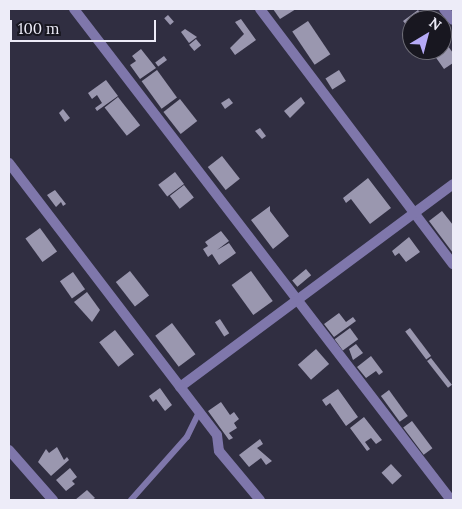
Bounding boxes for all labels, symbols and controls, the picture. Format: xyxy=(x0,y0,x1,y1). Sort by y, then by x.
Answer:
scale bar xyxy=(12,10,159,42)
north arrow xyxy=(402,10,452,60)
text: N xyxy=(426,13,445,34)
text: 100 m xyxy=(18,19,59,38)

